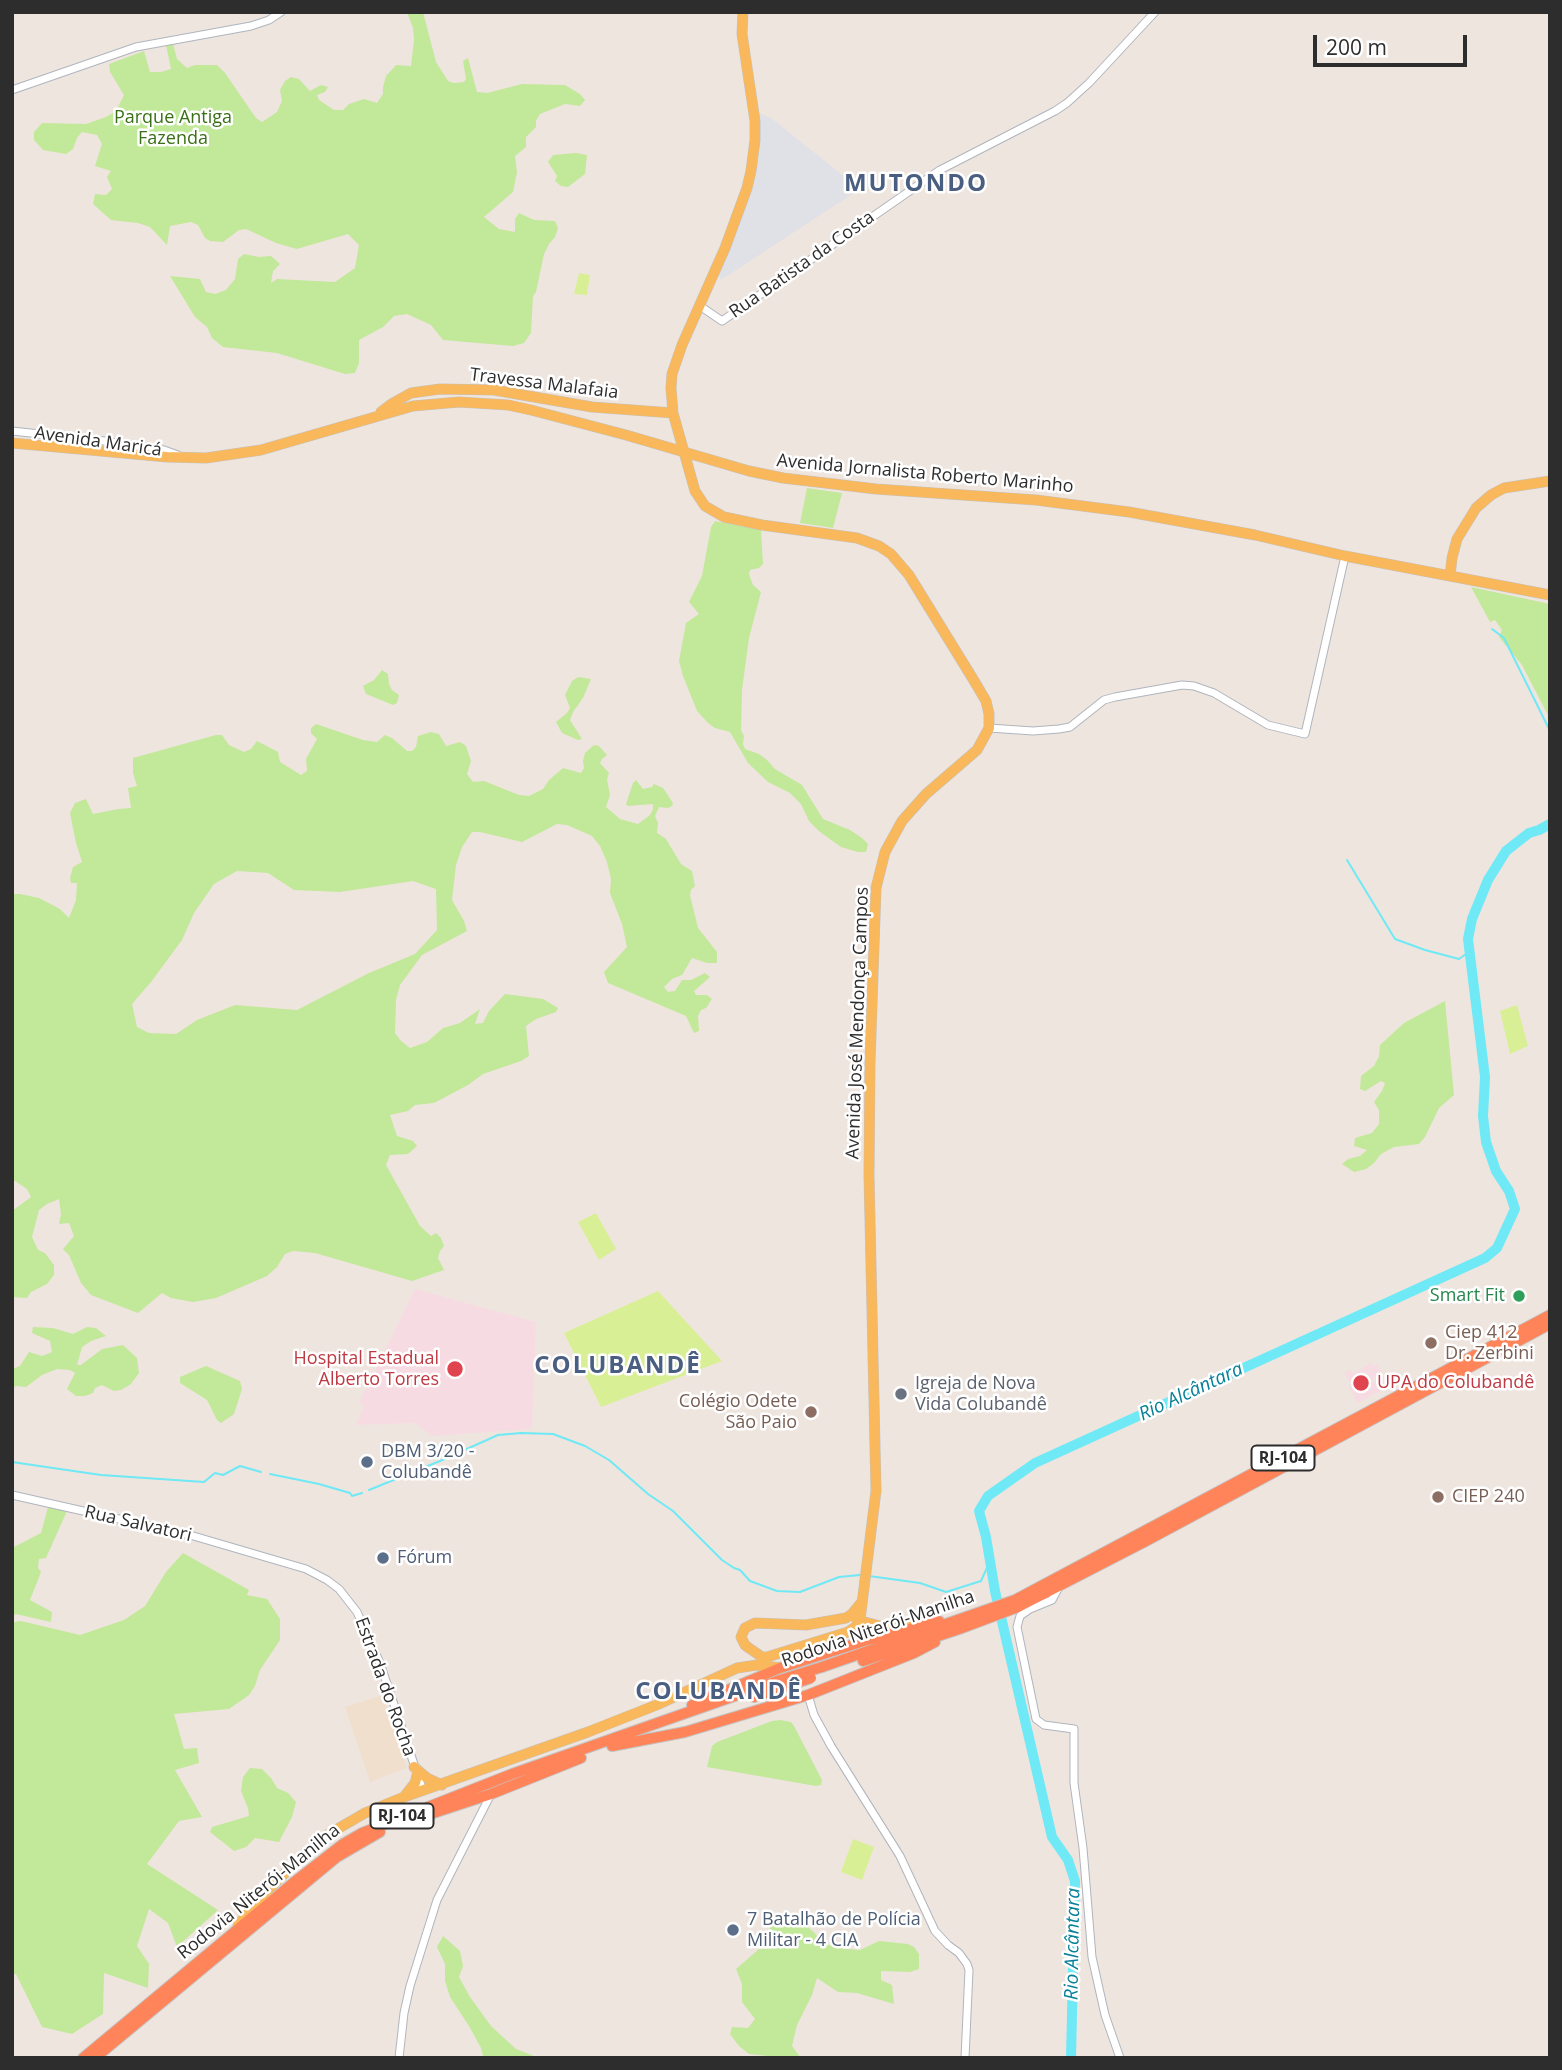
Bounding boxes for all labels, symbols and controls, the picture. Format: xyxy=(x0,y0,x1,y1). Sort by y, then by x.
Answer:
scale bar xyxy=(1317,21,1471,65)
text: 200 m xyxy=(1326,33,1387,61)
park label: Parque Antiga Fazenda xyxy=(114,107,232,150)
district label: MUTONDO xyxy=(845,170,987,198)
street label: Rua Batista da Costa xyxy=(725,207,879,323)
street label: Travessa Malafaia xyxy=(468,364,620,404)
street label: Avenida Maricá xyxy=(33,422,163,462)
street label: Avenida Jornalista Roberto Marinho xyxy=(776,450,1074,498)
street label: Avenida José Mendonça Campos xyxy=(842,886,874,1160)
place label: Smart Fit xyxy=(1430,1285,1505,1307)
marker: Smart Fit xyxy=(1511,1288,1527,1304)
place label: Ciep 412 Dr. Zerbini xyxy=(1445,1322,1534,1364)
marker: Ciep 412 Dr. Zerbini xyxy=(1423,1335,1439,1351)
place label: Hospital Estadual Alberto Torres xyxy=(294,1348,439,1390)
district label: COLUBANDÊ xyxy=(535,1352,701,1380)
water label: Rio Alcântara xyxy=(1135,1358,1247,1426)
marker: Hospital Estadual Alberto Torres xyxy=(445,1359,465,1379)
place label: UPA do Colubandê xyxy=(1377,1372,1534,1394)
place label: Igreja de Nova Vida Colubandê xyxy=(915,1373,1047,1416)
marker: UPA do Colubandê xyxy=(1351,1373,1371,1393)
marker: Igreja de Nova Vida Colubandê xyxy=(893,1386,909,1402)
place label: Colégio Odete São Paio xyxy=(679,1391,797,1434)
marker: Colégio Odete São Paio xyxy=(803,1404,819,1420)
place label: DBM 3/20 - Colubandê xyxy=(381,1441,474,1484)
road number: RJ-104 xyxy=(1252,1446,1314,1470)
marker: DBM 3/20 - Colubandê xyxy=(359,1454,375,1470)
place label: CIEP 240 xyxy=(1452,1486,1525,1508)
marker: CIEP 240 xyxy=(1430,1489,1446,1505)
street label: Rua Salvatori xyxy=(82,1501,194,1547)
place label: Fórum xyxy=(397,1547,452,1569)
marker: Fórum xyxy=(375,1550,391,1566)
street label: Rodovia Niterói-Manilha xyxy=(779,1586,977,1672)
street label: Estrada do Rocha xyxy=(350,1615,420,1759)
district label: COLUBANDÊ xyxy=(636,1678,802,1706)
road number: RJ-104 xyxy=(370,1804,434,1828)
street label: Rodovia Niterói-Manilha xyxy=(174,1820,344,1964)
water label: Rio Alcântara xyxy=(1061,1888,1085,2000)
place label: 7 Batalhão de Polícia Militar - 4 CIA xyxy=(747,1909,921,1952)
marker: 7 Batalhão de Polícia Militar - 4 CIA xyxy=(725,1922,741,1938)

